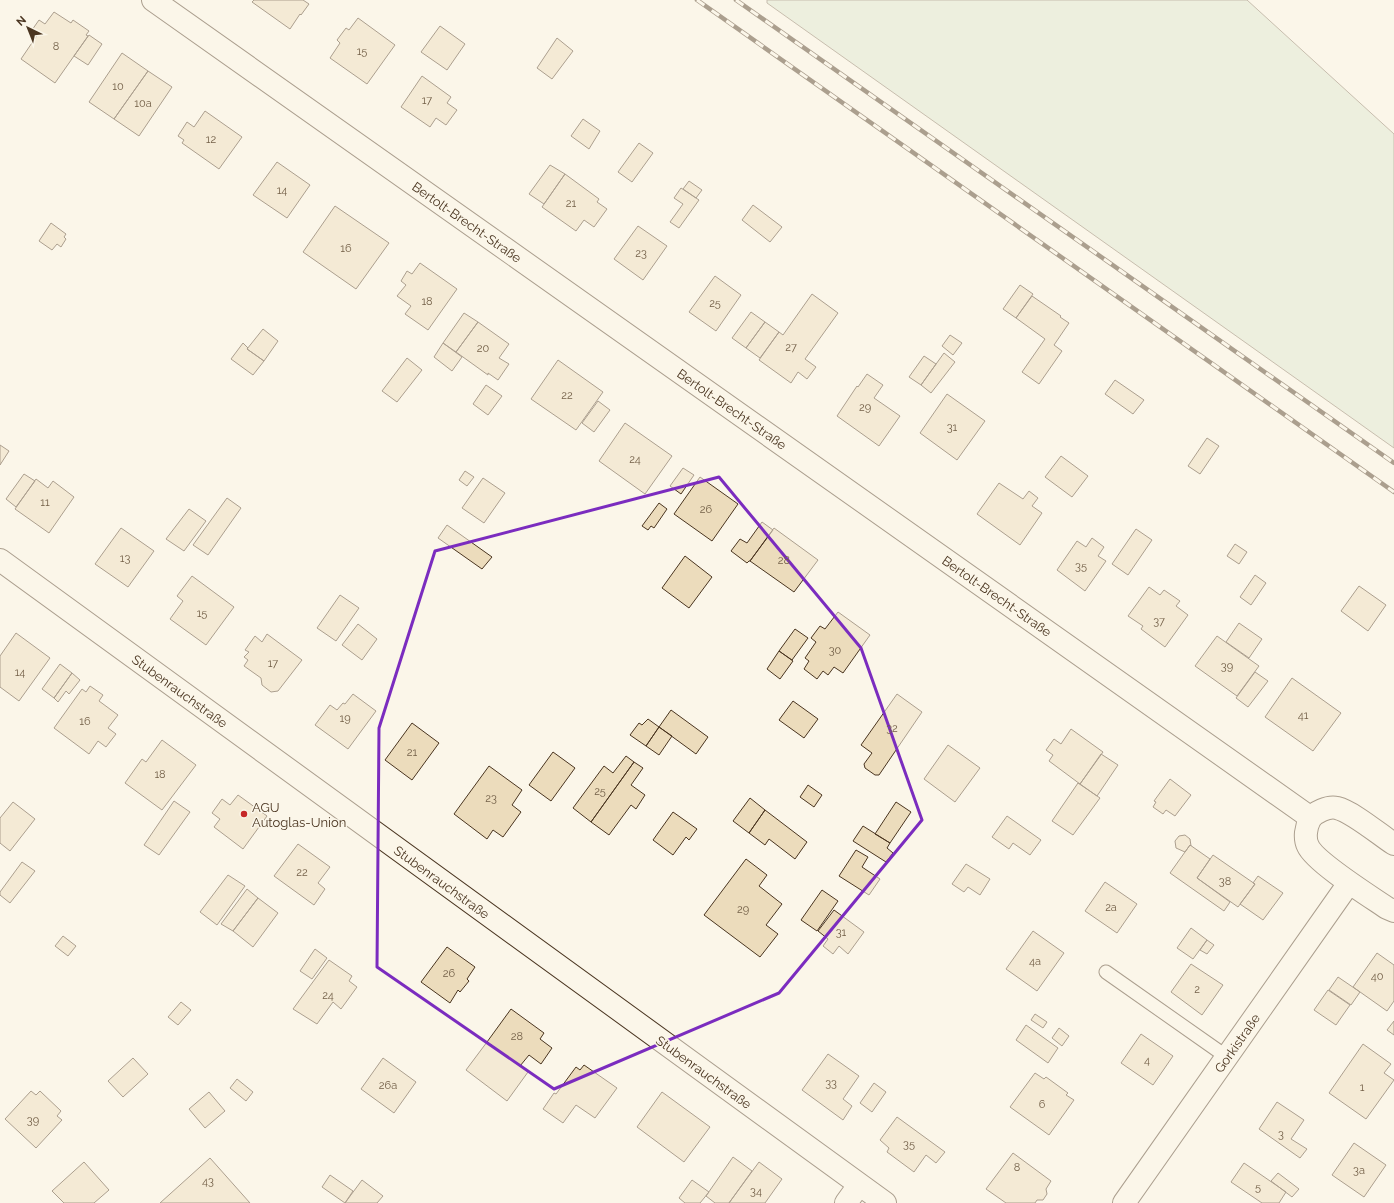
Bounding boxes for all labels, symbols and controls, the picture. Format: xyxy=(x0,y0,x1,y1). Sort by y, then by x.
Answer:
north arrow xyxy=(8,8,48,48)
text: N xyxy=(14,13,29,29)
house number: 8 xyxy=(53,40,59,53)
house number: 15 xyxy=(357,45,367,58)
house number: 10 xyxy=(112,80,124,93)
house number: 17 xyxy=(422,94,432,107)
house number: 10a xyxy=(134,97,152,110)
house number: 12 xyxy=(206,133,216,146)
street label: Bertolt-Brecht-Straße xyxy=(409,179,524,266)
house number: 14 xyxy=(277,184,287,197)
house number: 21 xyxy=(566,197,577,210)
house number: 16 xyxy=(340,242,352,255)
house number: 23 xyxy=(635,247,647,260)
house number: 18 xyxy=(421,295,433,308)
house number: 25 xyxy=(709,297,721,310)
house number: 27 xyxy=(785,341,797,354)
house number: 20 xyxy=(477,342,489,355)
street label: Bertolt-Brecht-Straße xyxy=(674,366,789,453)
house number: 22 xyxy=(561,389,573,402)
house number: 29 xyxy=(859,401,871,414)
house number: 31 xyxy=(947,421,958,434)
house number: 24 xyxy=(629,453,641,466)
house number: 11 xyxy=(40,496,50,509)
house number: 26 xyxy=(700,503,713,516)
house number: 13 xyxy=(120,552,130,565)
street label: Bertolt-Brecht-Straße xyxy=(939,553,1054,640)
house number: 28 xyxy=(778,554,790,567)
house number: 35 xyxy=(1075,560,1087,573)
house number: 15 xyxy=(197,607,207,620)
house number: 37 xyxy=(1153,615,1165,628)
house number: 30 xyxy=(829,644,842,657)
street label: Stubenrauchstraße xyxy=(129,652,231,731)
house number: 17 xyxy=(268,657,278,670)
house number: 39 xyxy=(1221,660,1233,673)
house number: 14 xyxy=(15,666,25,679)
house number: 41 xyxy=(1298,709,1309,722)
house number: 19 xyxy=(339,712,351,725)
house number: 16 xyxy=(79,715,91,728)
house number: 32 xyxy=(886,722,898,735)
house number: 21 xyxy=(407,746,418,759)
house number: 18 xyxy=(154,768,166,781)
house number: 25 xyxy=(594,785,606,798)
house number: 23 xyxy=(485,792,497,805)
place label: AGU Autoglas-Union xyxy=(252,800,346,830)
marker: AGU Autoglas-Union xyxy=(239,809,249,819)
street label: Stubenrauchstraße xyxy=(391,843,493,922)
house number: 22 xyxy=(296,866,308,879)
house number: 38 xyxy=(1219,875,1231,888)
house number: 2a xyxy=(1105,901,1117,914)
house number: 29 xyxy=(737,903,749,916)
house number: 31 xyxy=(836,926,847,939)
house number: 4a xyxy=(1029,955,1041,968)
house number: 26 xyxy=(443,967,456,980)
house number: 40 xyxy=(1371,970,1384,983)
house number: 2 xyxy=(1194,983,1200,996)
house number: 24 xyxy=(322,989,334,1002)
street label: Gorkistraße xyxy=(1212,1011,1263,1076)
house number: 28 xyxy=(511,1030,523,1043)
street label: Stubenrauchstraße xyxy=(653,1033,755,1112)
house number: 4 xyxy=(1144,1054,1150,1067)
house number: 33 xyxy=(825,1077,837,1090)
house number: 26a xyxy=(379,1079,397,1092)
house number: 1 xyxy=(1360,1081,1365,1094)
house number: 6 xyxy=(1039,1098,1046,1111)
house number: 39 xyxy=(27,1114,39,1127)
house number: 3 xyxy=(1278,1128,1284,1141)
house number: 35 xyxy=(903,1138,915,1151)
house number: 8 xyxy=(1014,1161,1020,1174)
house number: 3a xyxy=(1353,1164,1365,1177)
house number: 43 xyxy=(202,1175,214,1188)
house number: 5 xyxy=(1255,1181,1261,1194)
house number: 34 xyxy=(750,1185,762,1198)

